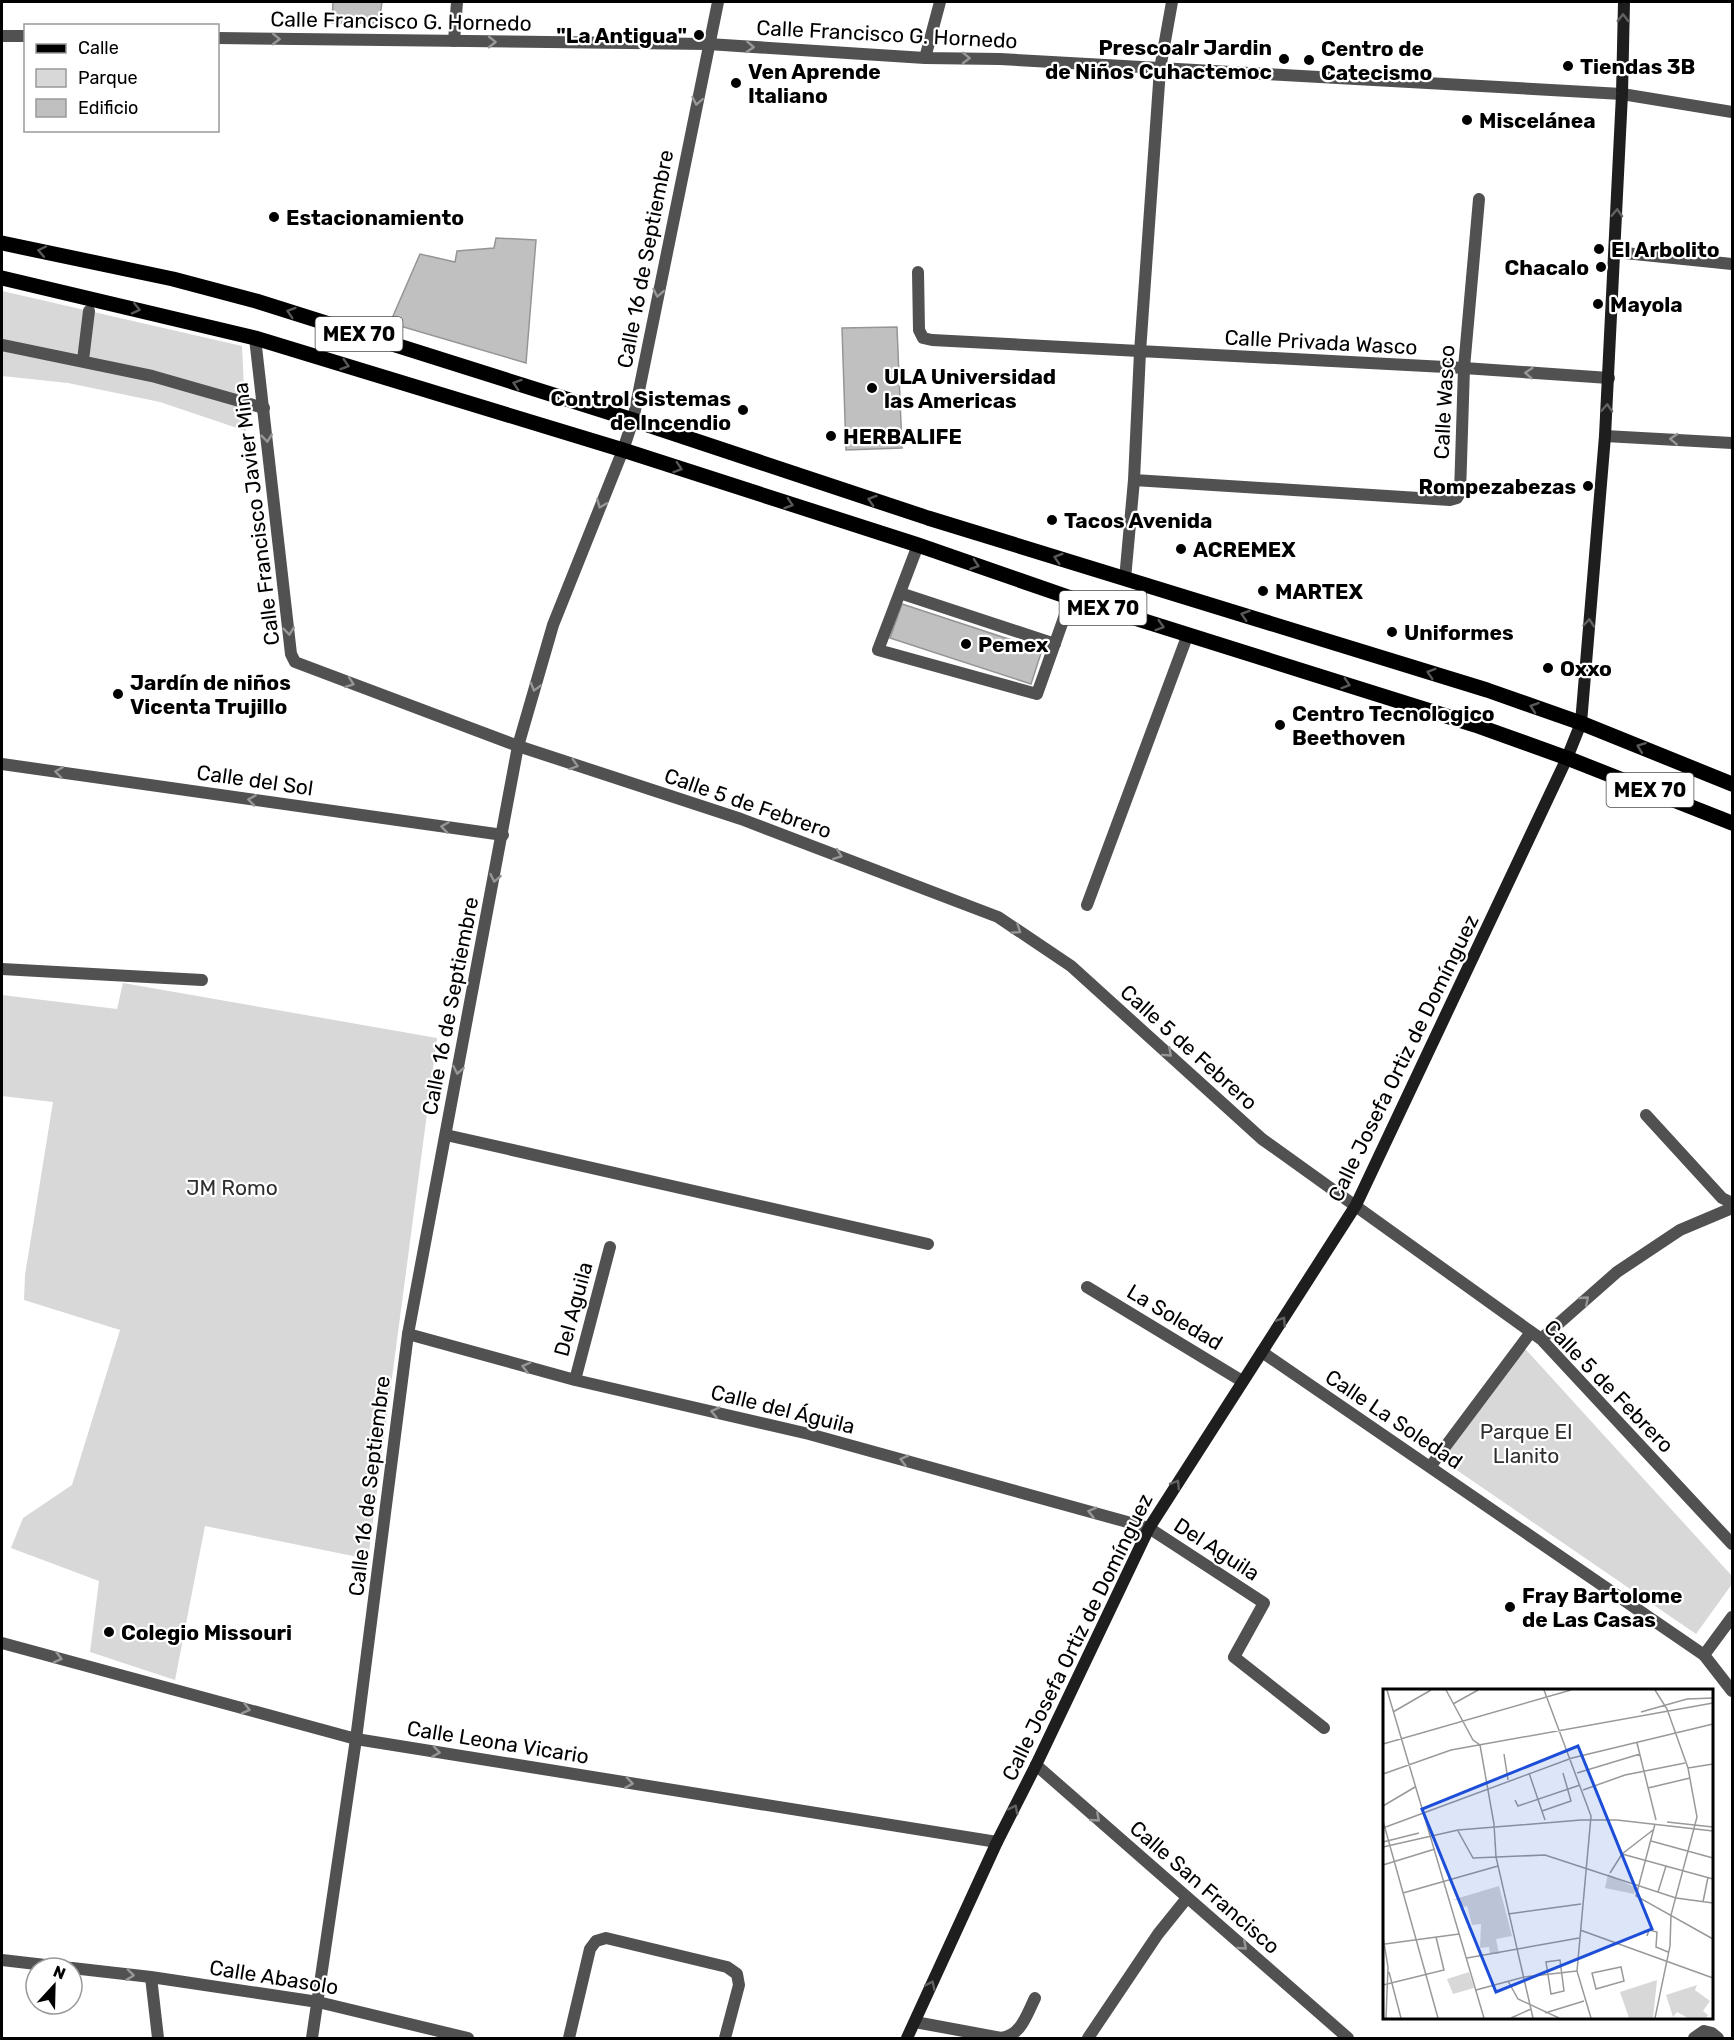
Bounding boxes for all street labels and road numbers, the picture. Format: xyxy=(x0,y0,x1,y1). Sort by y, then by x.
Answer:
street label: Calle Francisco G. Hornedo xyxy=(270,6,532,36)
street label: Calle Francisco G. Hornedo xyxy=(756,15,1018,53)
street label: Calle 16 de Septiembre xyxy=(612,148,678,370)
road number: MEX 70 xyxy=(316,317,403,351)
street label: Calle Privada Wasco xyxy=(1224,324,1418,360)
street label: Calle Wasco xyxy=(1429,344,1459,460)
street label: Calle Francisco Javier Mina xyxy=(227,381,285,647)
road number: MEX 70 xyxy=(1060,591,1146,625)
street label: Calle del Sol xyxy=(195,759,315,801)
street label: Calle 5 de Febrero xyxy=(661,763,835,843)
road number: MEX 70 xyxy=(1606,773,1694,807)
street label: Calle 16 de Septiembre xyxy=(417,895,483,1117)
street label: Calle Josefa Ortiz de Domínguez xyxy=(1322,910,1484,1206)
street label: Calle 5 de Febrero xyxy=(1115,979,1263,1115)
street label: Del Aguila xyxy=(548,1259,598,1359)
street label: La Soledad xyxy=(1123,1279,1227,1355)
street label: Calle 5 de Febrero xyxy=(1539,1314,1679,1458)
street label: Calle La Soledad xyxy=(1321,1364,1467,1474)
street label: Calle 16 de Septiembre xyxy=(343,1374,395,1598)
street label: Calle del Águila xyxy=(708,1379,858,1439)
street label: Calle Josefa Ortiz de Domínguez xyxy=(996,1489,1158,1785)
street label: Del Aguila xyxy=(1170,1512,1264,1586)
street label: Calle Leona Vicario xyxy=(405,1715,591,1769)
street label: Calle San Francisco xyxy=(1125,1815,1285,1959)
street label: Calle Abasolo xyxy=(208,1954,340,2000)

